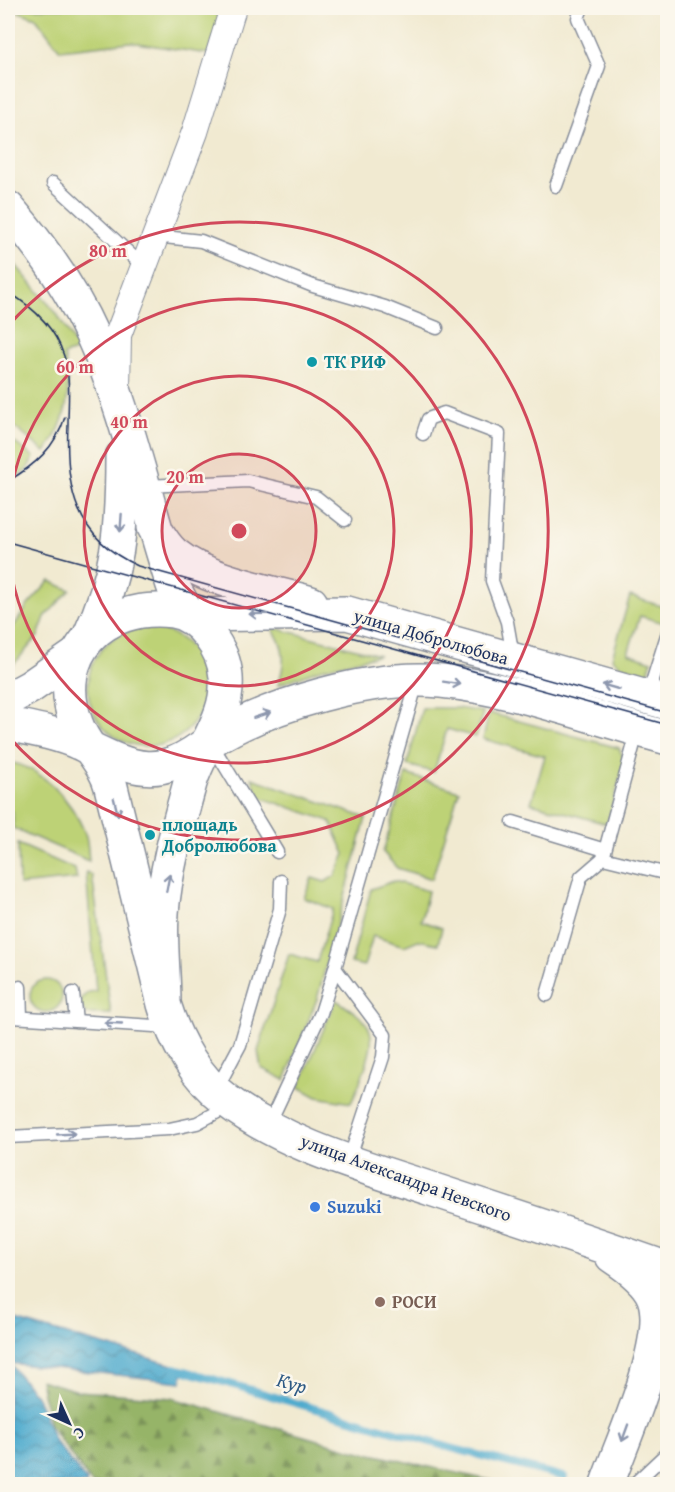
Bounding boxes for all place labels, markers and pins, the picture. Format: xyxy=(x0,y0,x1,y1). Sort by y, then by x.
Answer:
place label: ТК РИФ xyxy=(324,348,386,375)
marker: ТК РИФ xyxy=(305,355,319,369)
centre of rings xyxy=(229,521,249,541)
place label: площадь Добролюбова xyxy=(161,811,277,859)
marker: площадь Добролюбова xyxy=(143,828,157,842)
place label: Suzuki xyxy=(327,1193,382,1220)
marker: Suzuki xyxy=(308,1200,322,1214)
place label: РОСИ xyxy=(392,1288,437,1315)
marker: РОСИ xyxy=(373,1295,387,1309)

